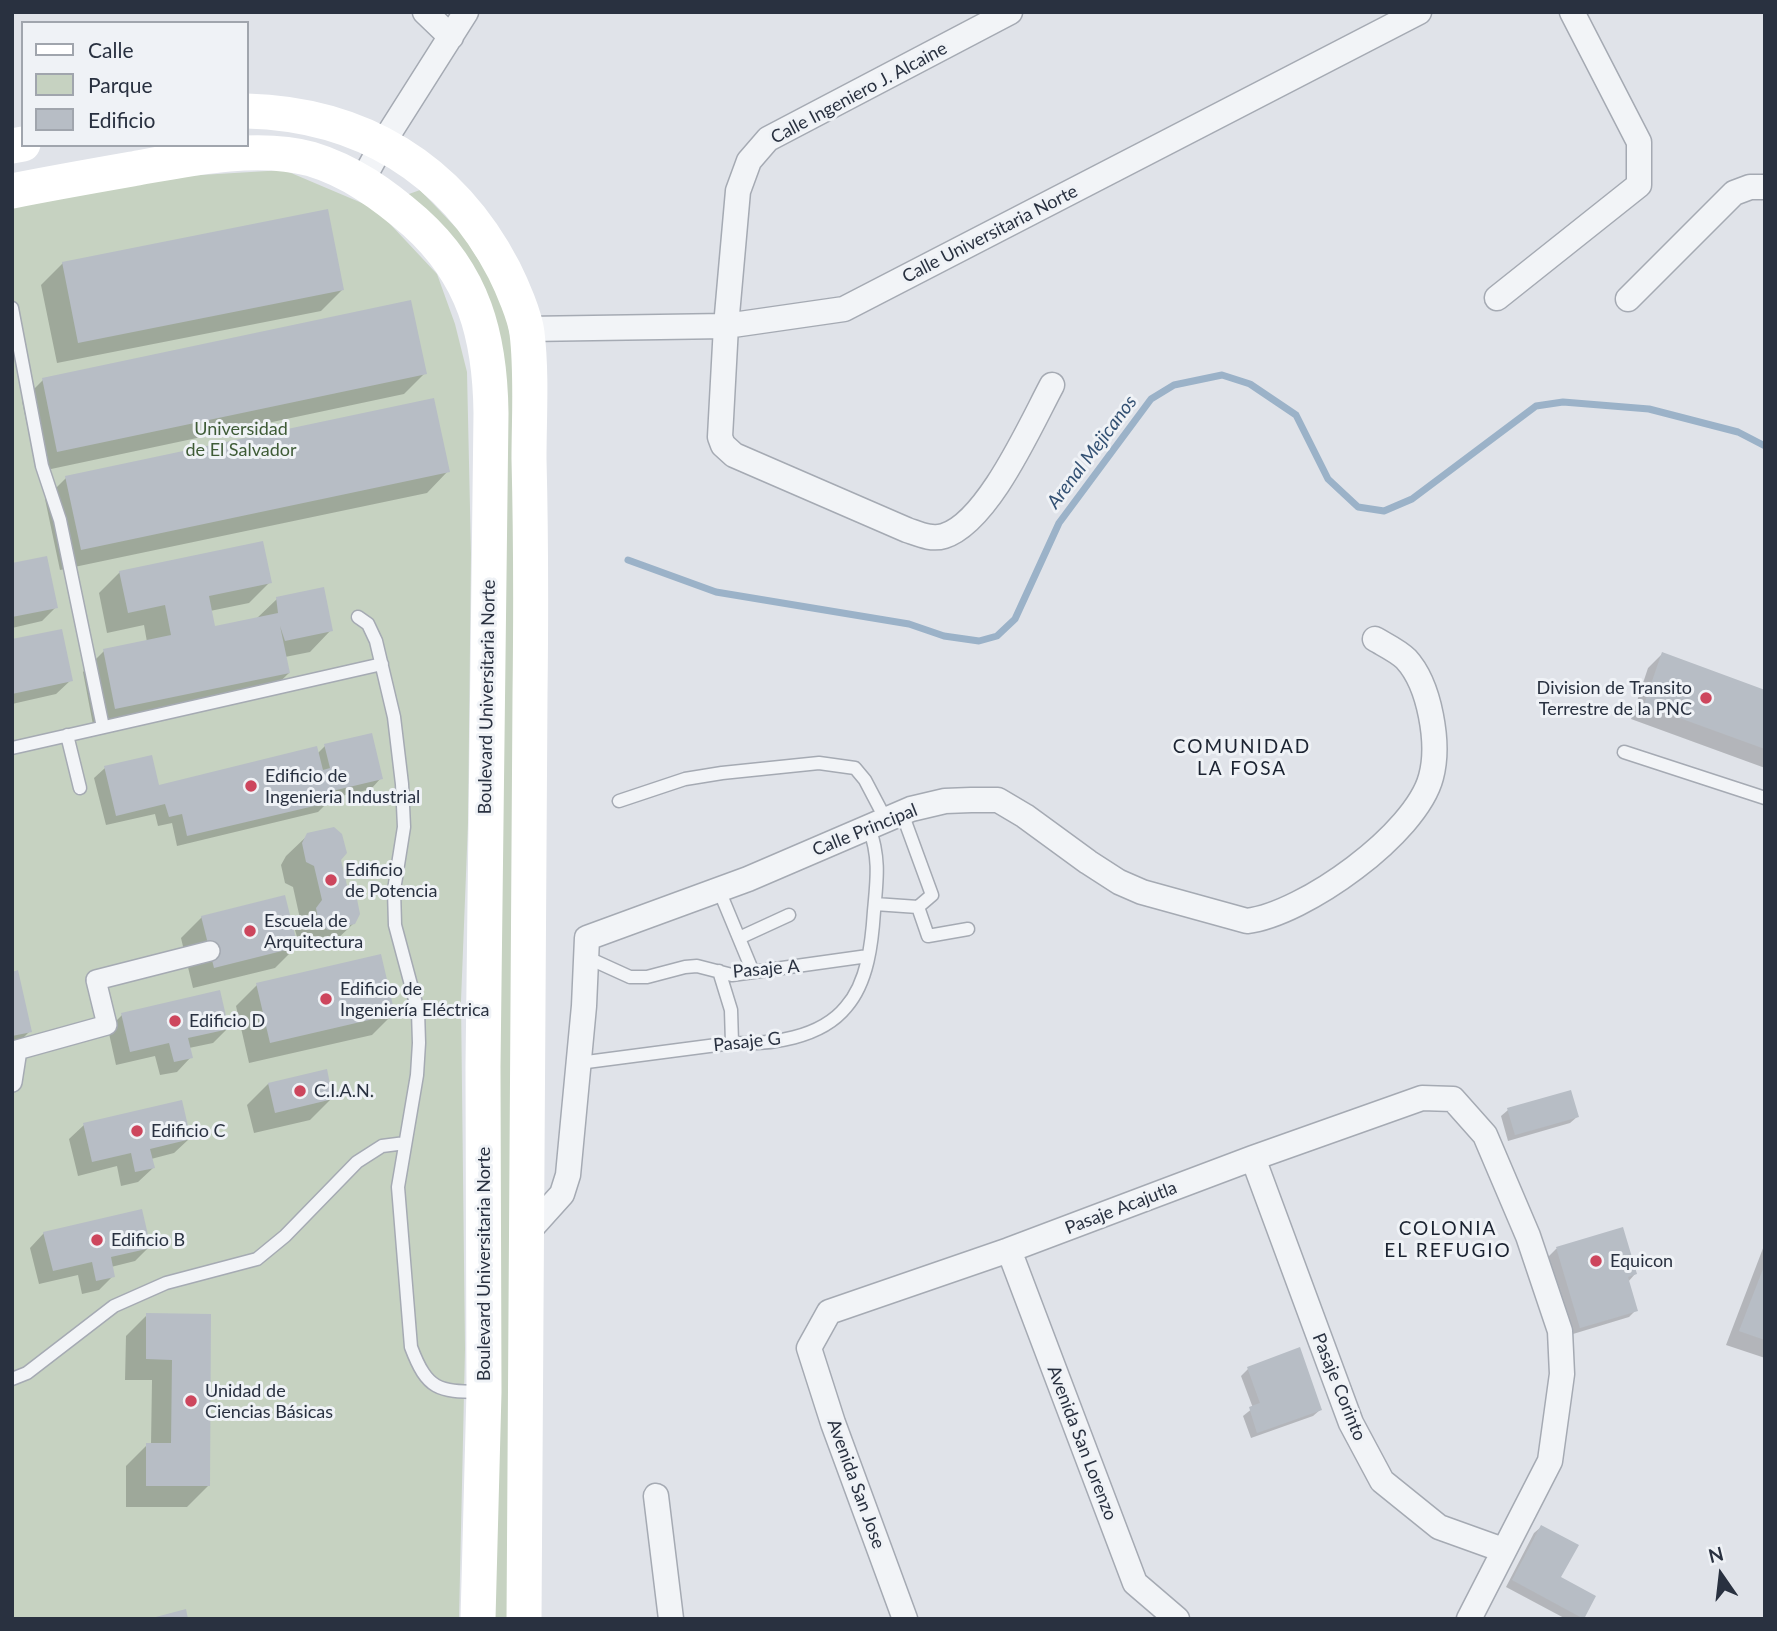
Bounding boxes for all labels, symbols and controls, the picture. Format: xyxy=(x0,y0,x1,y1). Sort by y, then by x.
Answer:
legend xyxy=(21,21,248,147)
text: Calle xyxy=(88,37,133,62)
street label: Calle Ingeniero J. Alcaine xyxy=(767,37,951,149)
text: Parque xyxy=(88,72,153,97)
text: Edificio xyxy=(88,107,155,132)
street label: Calle Universitaria Norte xyxy=(899,180,1081,288)
water label: Arenal Mejicanos xyxy=(1042,391,1142,513)
park label: Universidad de El Salvador xyxy=(185,418,297,460)
street label: Boulevard Universitaria Norte xyxy=(474,579,500,815)
place label: Division de Transito Terrestre de la PNC xyxy=(1537,677,1692,720)
marker: Division de Transito Terrestre de la PNC xyxy=(1698,690,1714,706)
district label: COMUNIDAD LA FOSA xyxy=(1174,736,1310,780)
place label: Edificio de Ingenieria Industrial xyxy=(265,765,420,808)
marker: Edificio de Ingenieria Industrial xyxy=(243,778,259,794)
street label: Calle Principal xyxy=(809,799,921,861)
place label: Edificio de Potencia xyxy=(345,859,437,902)
marker: Edificio de Potencia xyxy=(323,872,339,888)
place label: Escuela de Arquitectura xyxy=(264,910,363,953)
marker: Escuela de Arquitectura xyxy=(242,923,258,939)
street label: Pasaje A xyxy=(732,955,800,983)
place label: Edificio de Ingeniería Eléctrica xyxy=(340,978,489,1020)
marker: Edificio de Ingeniería Eléctrica xyxy=(318,991,334,1007)
place label: Edificio D xyxy=(189,1010,265,1032)
marker: Edificio D xyxy=(167,1013,183,1029)
street label: Pasaje G xyxy=(712,1028,782,1056)
place label: C.I.A.N. xyxy=(314,1080,374,1102)
marker: C.I.A.N. xyxy=(292,1083,308,1099)
place label: Edificio C xyxy=(151,1120,225,1142)
marker: Edificio C xyxy=(129,1123,145,1139)
street label: Boulevard Universitaria Norte xyxy=(473,1147,495,1381)
street label: Pasaje Acajutla xyxy=(1062,1177,1180,1239)
district label: COLONIA EL REFUGIO xyxy=(1385,1218,1511,1262)
place label: Edificio B xyxy=(111,1229,185,1251)
marker: Edificio B xyxy=(89,1232,105,1248)
place label: Equicon xyxy=(1610,1250,1673,1272)
marker: Equicon xyxy=(1588,1253,1604,1269)
street label: Pasaje Corinto xyxy=(1308,1330,1370,1444)
street label: Avenida San Lorenzo xyxy=(1043,1363,1121,1523)
place label: Unidad de Ciencias Básicas xyxy=(205,1380,333,1422)
marker: Unidad de Ciencias Básicas xyxy=(183,1393,199,1409)
street label: Avenida San Jose xyxy=(823,1416,889,1552)
north arrow xyxy=(1686,1540,1756,1610)
text: N xyxy=(1706,1541,1726,1567)

